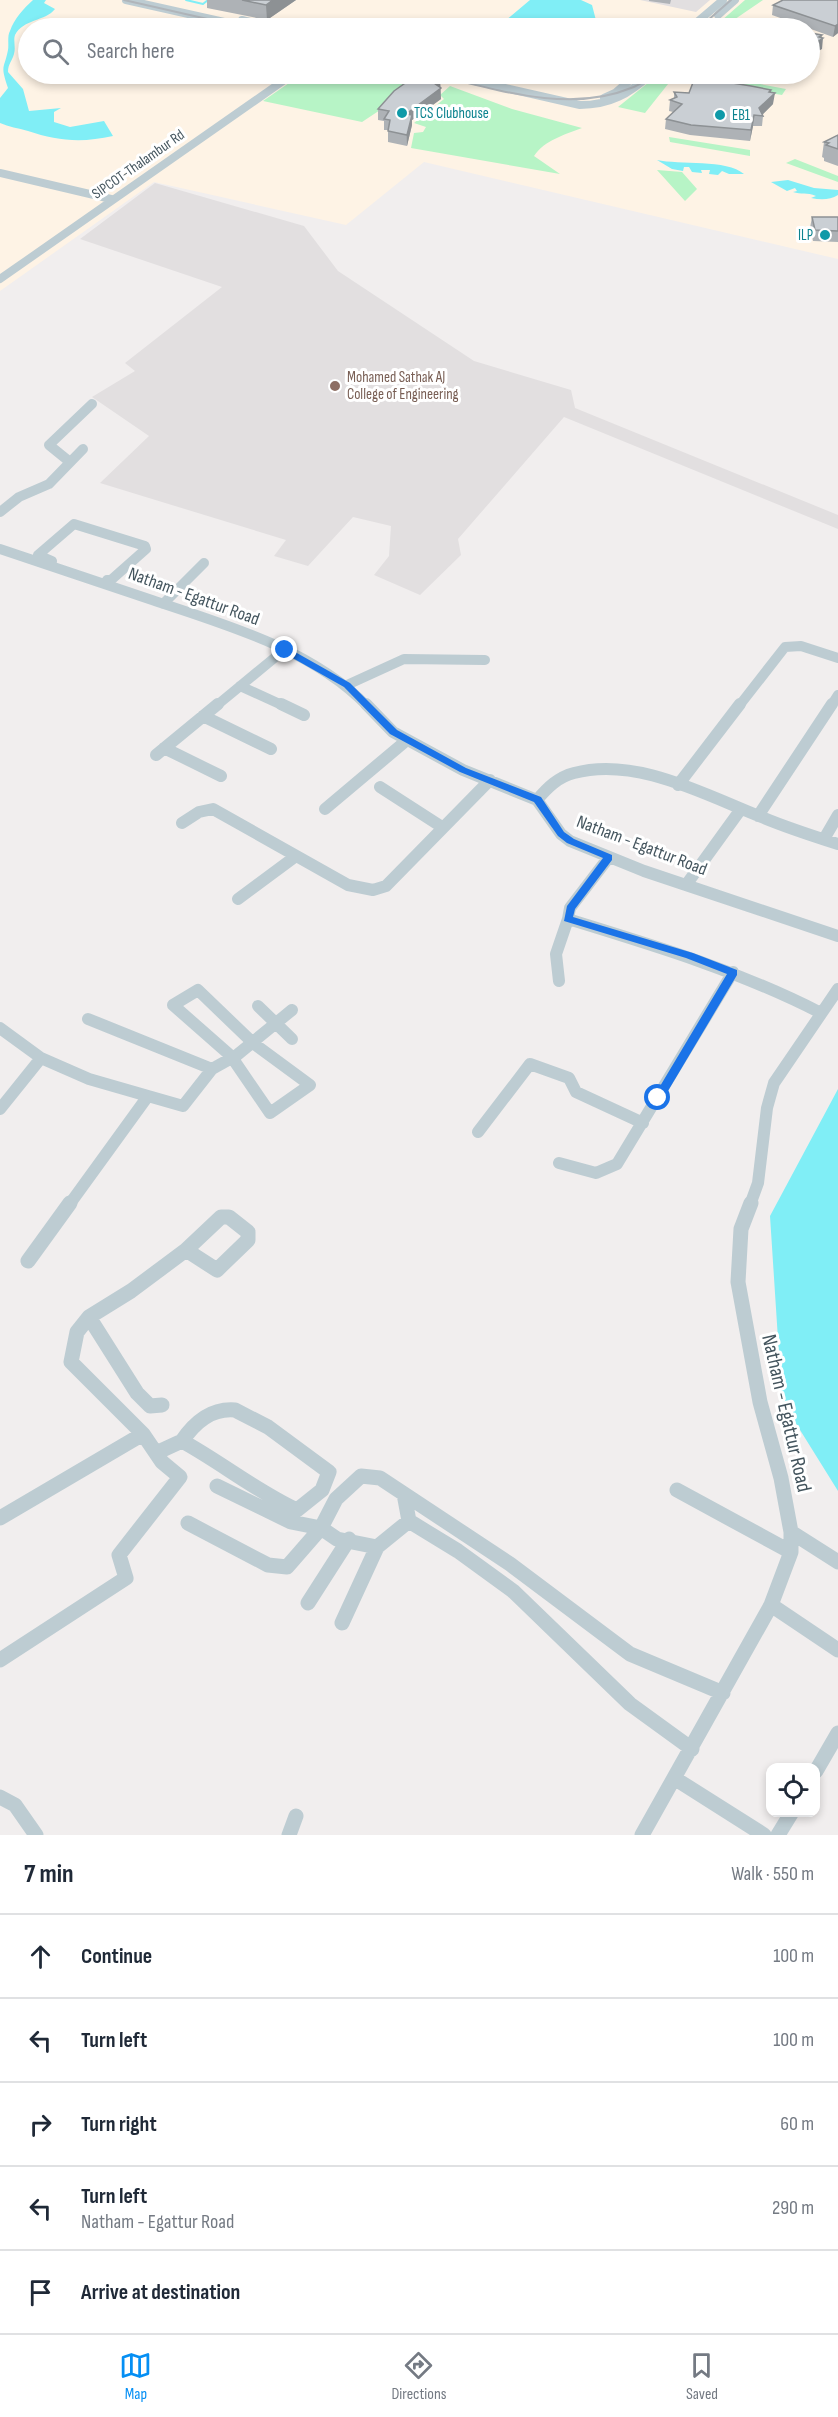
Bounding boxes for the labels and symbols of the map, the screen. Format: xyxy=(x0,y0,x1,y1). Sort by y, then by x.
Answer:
place label: TCS Clubhouse xyxy=(414,104,489,123)
marker: TCS Clubhouse xyxy=(395,106,409,120)
place label: EB1 xyxy=(732,106,751,125)
marker: EB1 xyxy=(713,108,727,122)
street label: SIPCOT-Thalambur Rd xyxy=(88,125,188,203)
place label: ILP xyxy=(798,226,813,245)
marker: ILP xyxy=(818,228,832,242)
place label: Mohamed Sathak AJ College of Engineering xyxy=(347,368,459,404)
marker: Mohamed Sathak AJ College of Engineering xyxy=(328,379,342,393)
street label: Natham - Egattur Road xyxy=(125,563,262,630)
route end xyxy=(271,636,297,662)
street label: Natham - Egattur Road xyxy=(574,811,710,880)
route start xyxy=(644,1084,670,1110)
street label: Natham - Egattur Road xyxy=(756,1332,817,1494)

